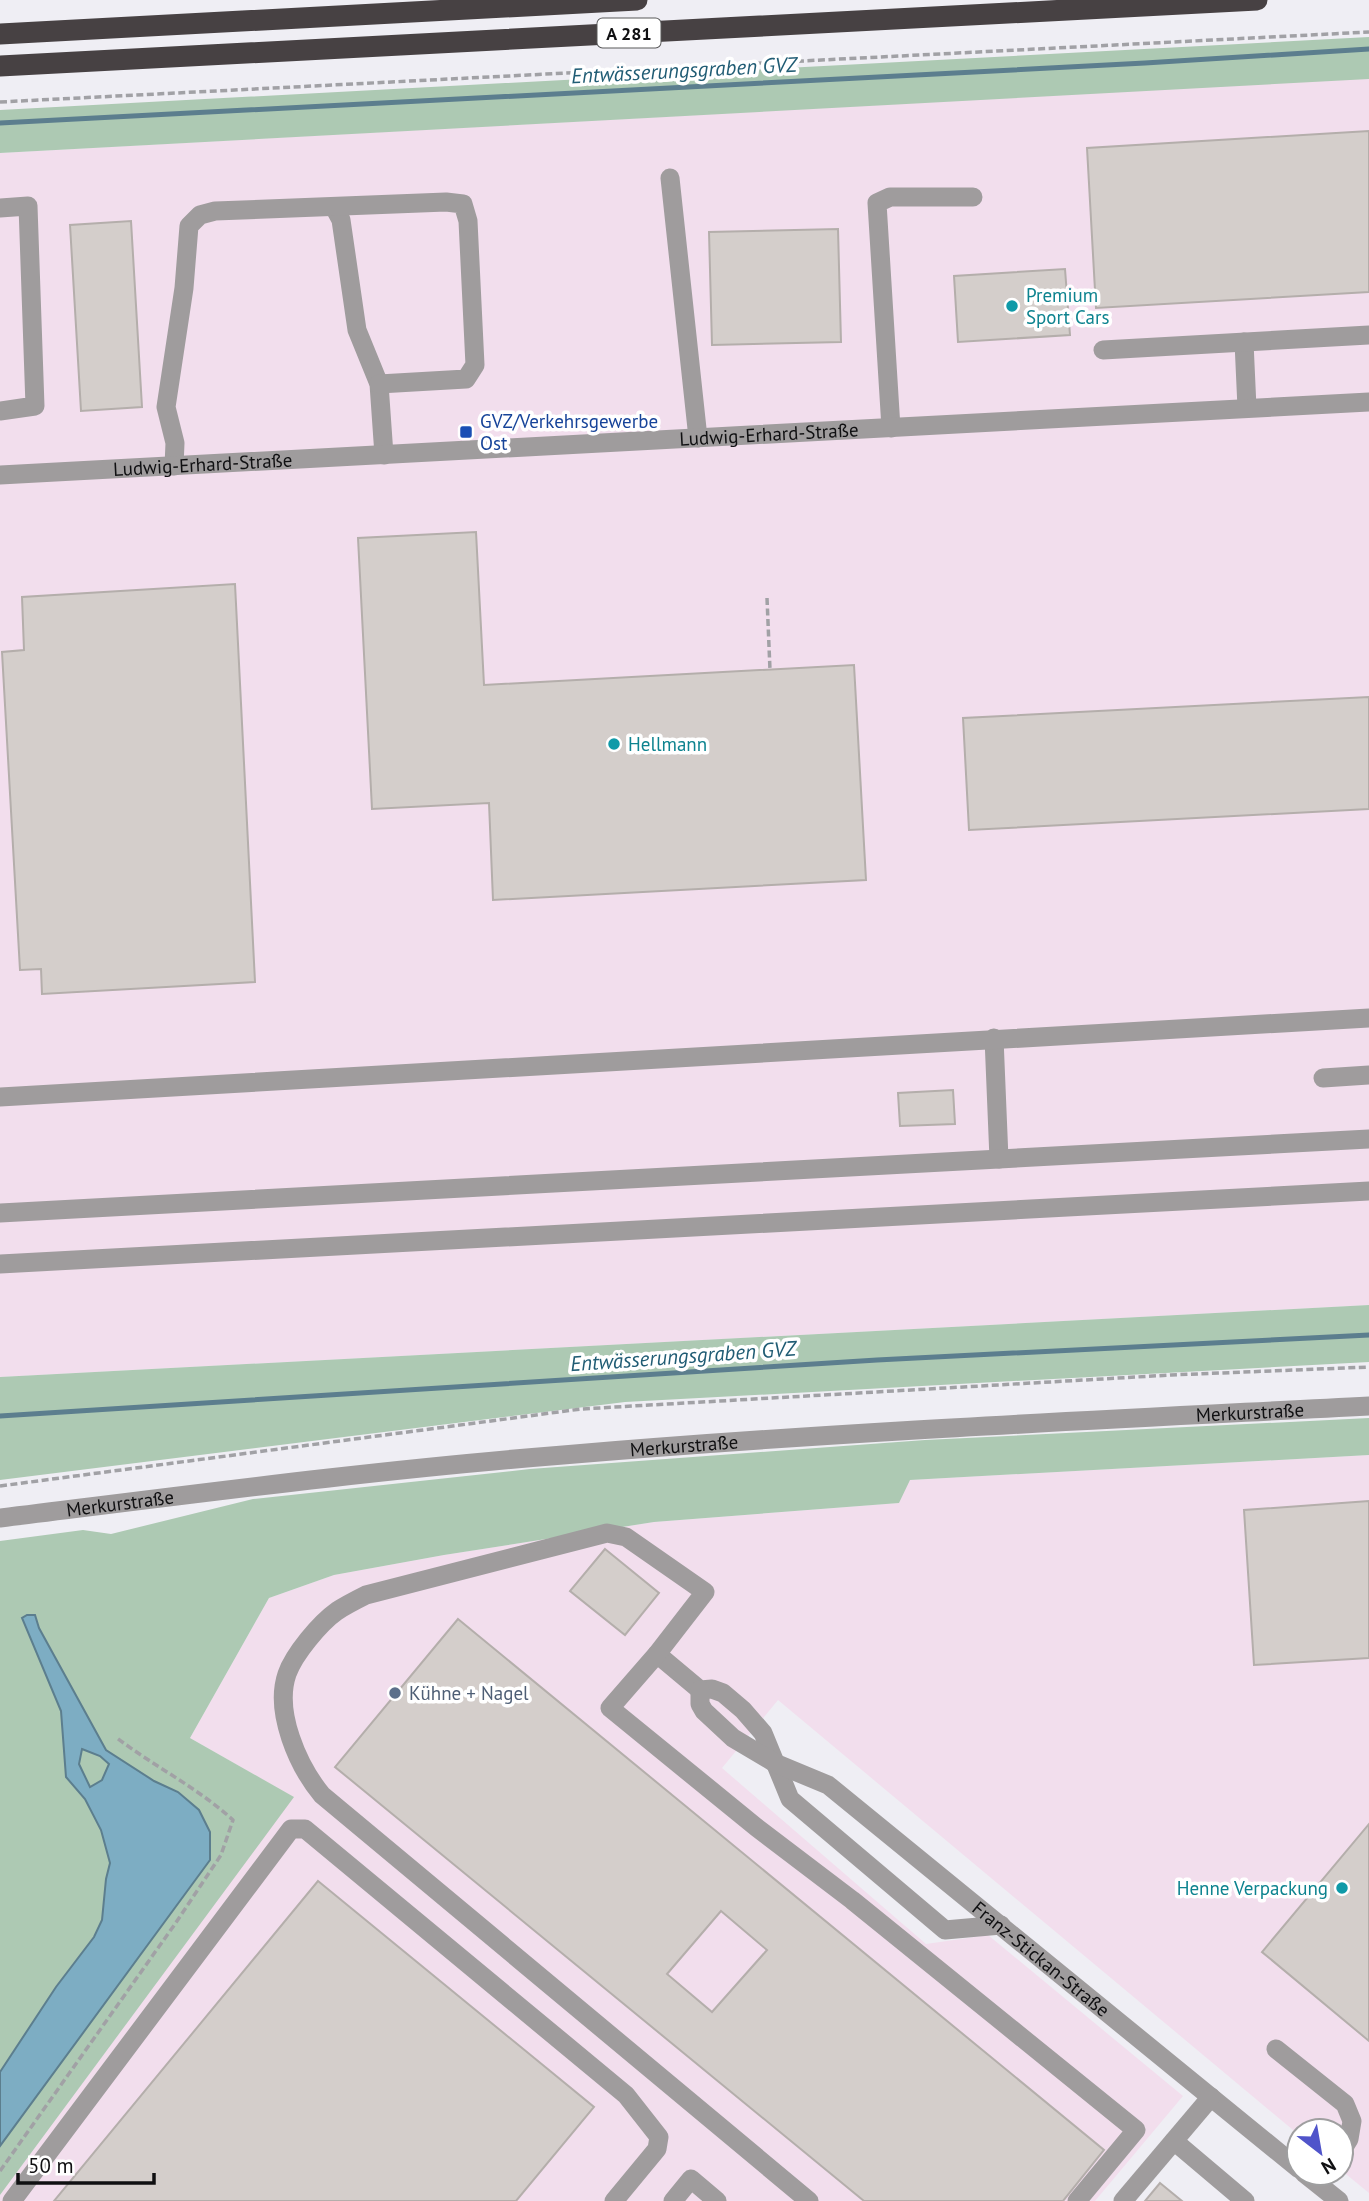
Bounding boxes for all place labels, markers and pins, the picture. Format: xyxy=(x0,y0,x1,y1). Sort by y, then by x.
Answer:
place label: Premium Sport Cars xyxy=(1026,283,1110,329)
marker: Premium Sport Cars xyxy=(1004,298,1020,314)
place label: GVZ/Verkehrsgewerbe Ost xyxy=(480,409,658,455)
marker: GVZ/Verkehrsgewerbe Ost xyxy=(458,424,474,440)
place label: Hellmann xyxy=(628,732,707,756)
marker: Hellmann xyxy=(606,736,622,752)
place label: Kühne + Nagel xyxy=(409,1681,529,1705)
marker: Kühne + Nagel xyxy=(387,1685,403,1701)
place label: Henne Verpackung xyxy=(1177,1876,1328,1900)
marker: Henne Verpackung xyxy=(1334,1880,1350,1896)

